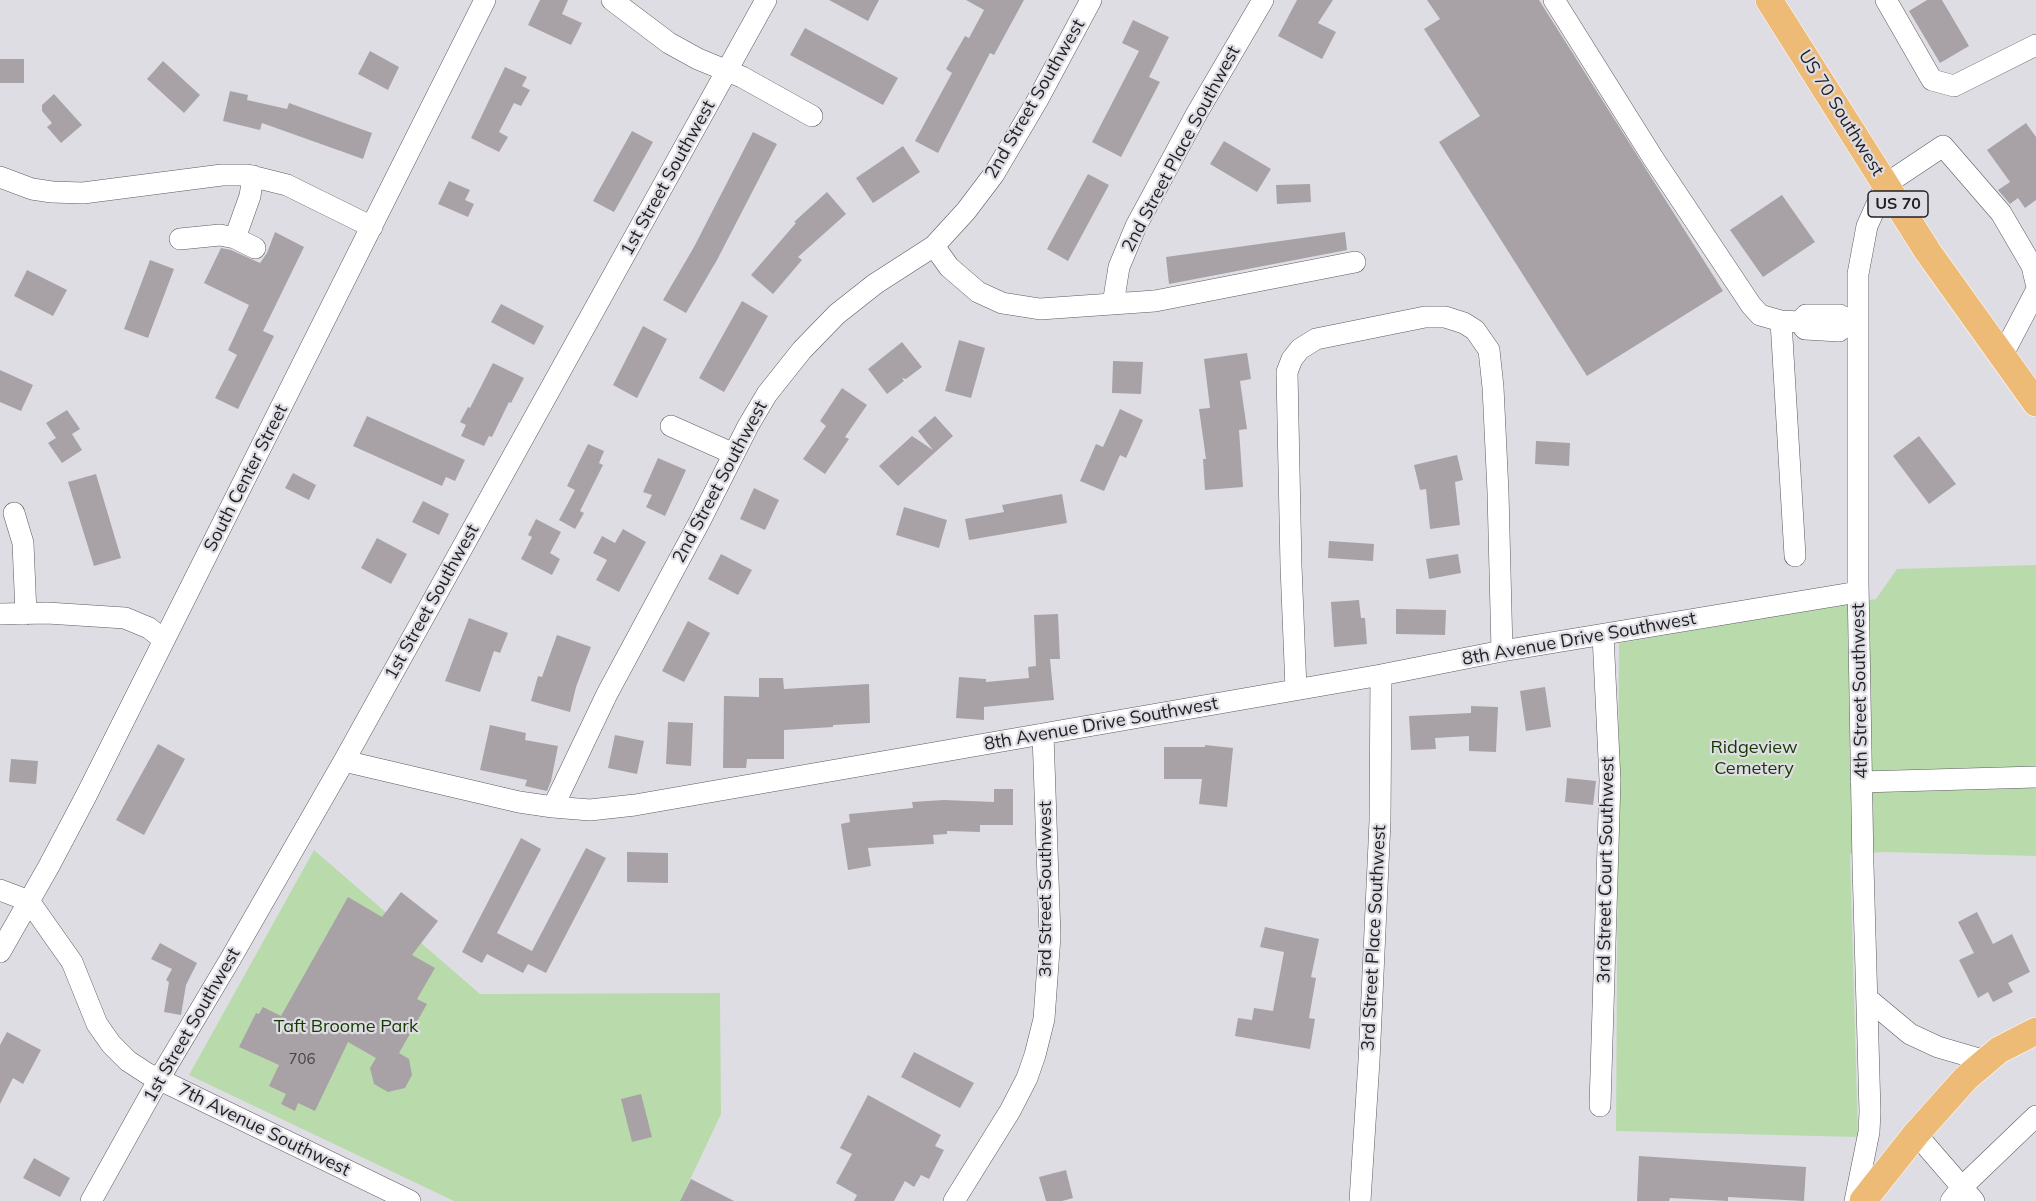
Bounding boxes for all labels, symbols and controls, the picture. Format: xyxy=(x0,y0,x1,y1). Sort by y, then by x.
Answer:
street label: 2nd Street Southwest xyxy=(981,15,1089,183)
street label: 2nd Street Place Southwest xyxy=(1117,42,1245,256)
street label: US 70 Southwest xyxy=(1794,46,1888,180)
street label: 1st Street Southwest xyxy=(616,97,720,259)
road number: US 70 xyxy=(1868,191,1928,217)
street label: 2nd Street Southwest xyxy=(668,397,772,567)
street label: South Center Street xyxy=(200,401,292,555)
street label: 1st Street Southwest xyxy=(380,521,484,683)
street label: 4th Street Southwest xyxy=(1848,603,1872,779)
street label: 8th Avenue Drive Southwest xyxy=(1460,608,1698,670)
street label: 8th Avenue Drive Southwest xyxy=(982,693,1220,755)
park label: Ridgeview Cemetery xyxy=(1710,737,1798,780)
street label: 3rd Street Court Southwest xyxy=(1593,757,1619,983)
street label: 3rd Street Southwest xyxy=(1035,801,1057,977)
street label: 3rd Street Place Southwest xyxy=(1357,824,1391,1052)
street label: 1st Street Southwest xyxy=(139,944,245,1106)
park label: Taft Broome Park xyxy=(274,1016,418,1038)
house number: 706 xyxy=(289,1050,315,1068)
street label: 7th Avenue Southwest xyxy=(174,1079,354,1181)

